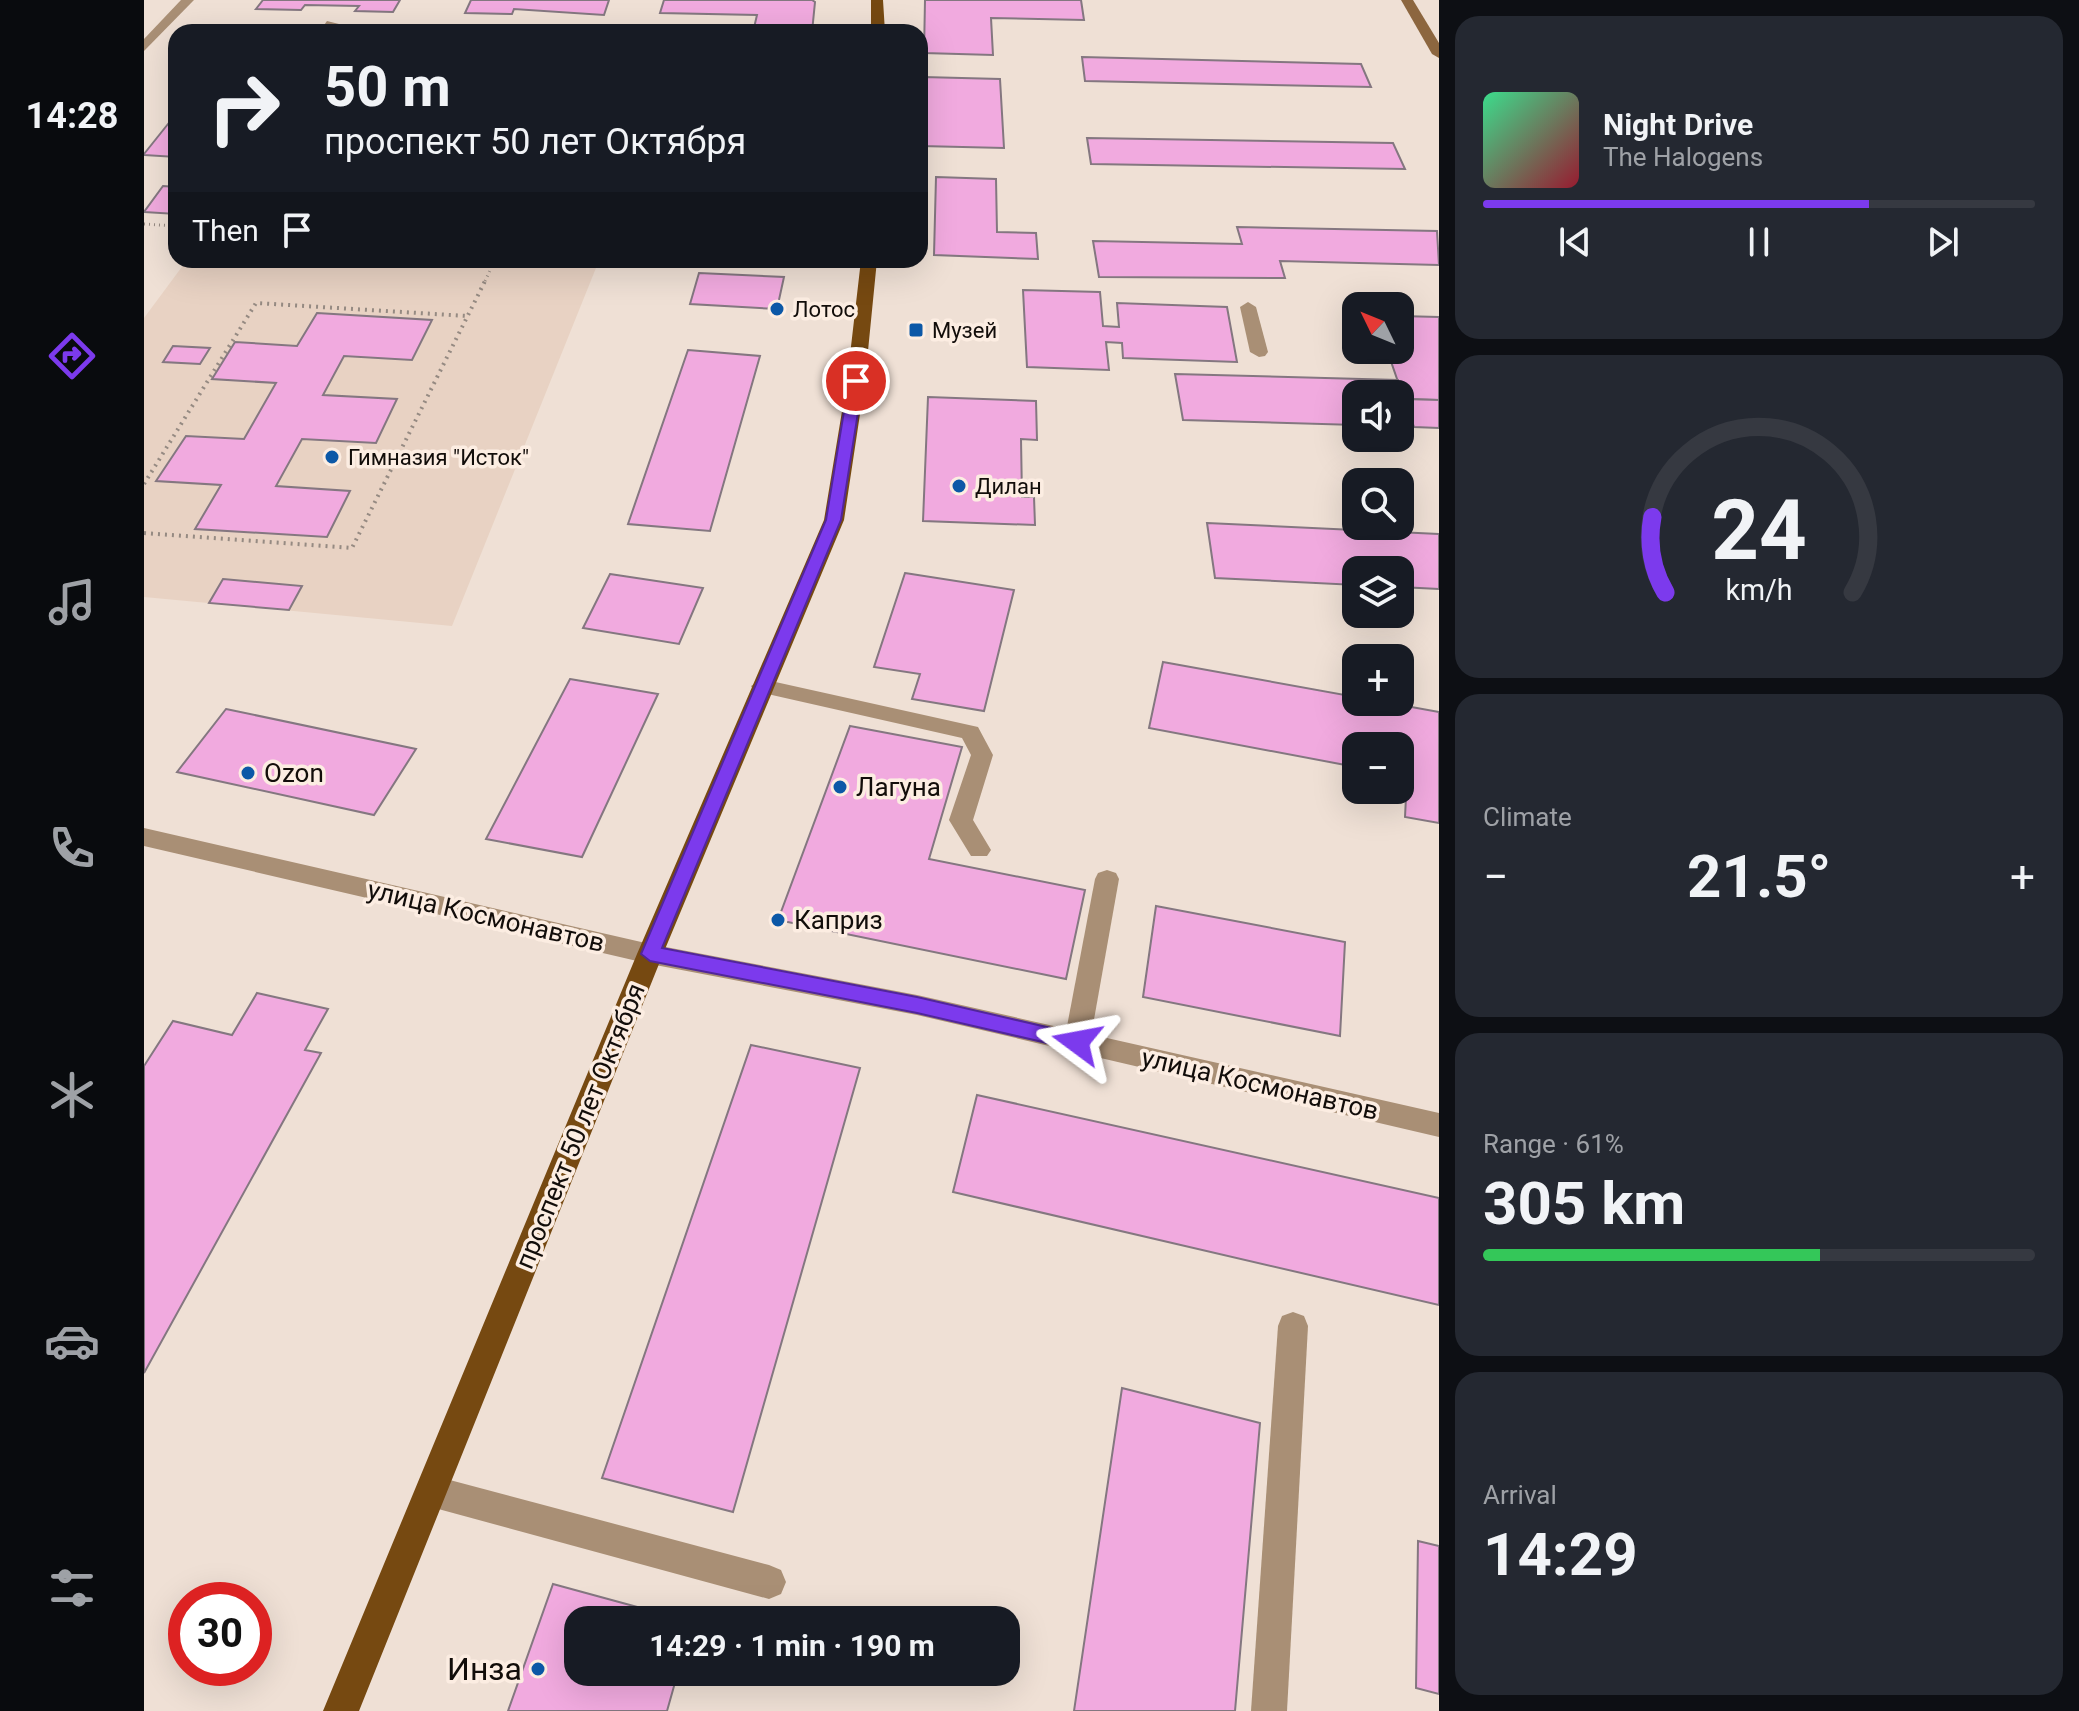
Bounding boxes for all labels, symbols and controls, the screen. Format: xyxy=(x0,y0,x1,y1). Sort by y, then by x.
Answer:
text: 50 m xyxy=(324,54,451,120)
icon: right xyxy=(192,56,296,160)
text: 14:28 xyxy=(26,95,118,137)
text: Night Drive xyxy=(1603,107,1753,142)
text: проспект 50 лет Октября xyxy=(324,121,746,163)
text: The Halogens xyxy=(1603,142,1763,172)
icon: arrive xyxy=(275,208,319,252)
text: Then xyxy=(192,213,259,248)
icon: previous xyxy=(1553,220,1597,264)
icon: pause xyxy=(1737,220,1781,264)
icon: next xyxy=(1921,220,1965,264)
north arrow xyxy=(1342,292,1414,364)
map controls xyxy=(1342,292,1414,804)
place label: Лотос xyxy=(793,297,855,322)
marker: Лотос xyxy=(768,300,786,318)
place label: Музей xyxy=(932,318,997,343)
marker: Музей xyxy=(907,321,925,339)
icon: directions xyxy=(44,328,100,384)
pin xyxy=(822,347,890,415)
icon: arrive xyxy=(834,359,878,403)
button: sound xyxy=(1342,380,1414,452)
place label: Гимназия "Исток" xyxy=(348,445,529,470)
marker: Гимназия "Исток" xyxy=(323,448,341,466)
button: search xyxy=(1342,468,1414,540)
place label: Дилан xyxy=(975,474,1042,499)
marker: Дилан xyxy=(950,477,968,495)
text: 24 xyxy=(1711,481,1807,578)
button: layers xyxy=(1342,556,1414,628)
text: km/h xyxy=(1725,573,1793,607)
icon: music xyxy=(44,574,100,630)
button: + xyxy=(1342,644,1414,716)
button: − xyxy=(1342,732,1414,804)
place label: Ozon xyxy=(264,758,324,788)
marker: Ozon xyxy=(239,764,257,782)
place label: Лагуна xyxy=(856,772,941,802)
marker: Лагуна xyxy=(831,778,849,796)
text: Climate xyxy=(1483,802,1572,832)
icon: phone xyxy=(44,820,100,876)
text: 21.5° xyxy=(1687,841,1831,912)
text: − xyxy=(1483,851,1508,903)
text: + xyxy=(2010,851,2035,903)
street label: улица Космонавтов xyxy=(365,874,607,958)
place label: Каприз xyxy=(794,905,883,935)
marker: Каприз xyxy=(769,911,787,929)
street label: проспект 50 лет Октября xyxy=(509,979,651,1273)
position arrow xyxy=(1035,1000,1119,1084)
street label: улица Космонавтов xyxy=(1139,1042,1381,1126)
icon: climate xyxy=(44,1067,100,1123)
text: Range · 61% xyxy=(1483,1129,1624,1159)
text: 305 km xyxy=(1483,1168,1685,1239)
icon: car xyxy=(44,1313,100,1369)
text: Arrival xyxy=(1483,1480,1557,1510)
text: 14:29 xyxy=(1483,1519,1638,1590)
icon: filters xyxy=(44,1560,100,1616)
speed limit sign: 30 xyxy=(168,1582,272,1686)
text: 14:29 · 1 min · 190 m xyxy=(649,1628,935,1663)
place label: Инза xyxy=(447,1650,522,1688)
marker: Инза xyxy=(529,1660,547,1678)

